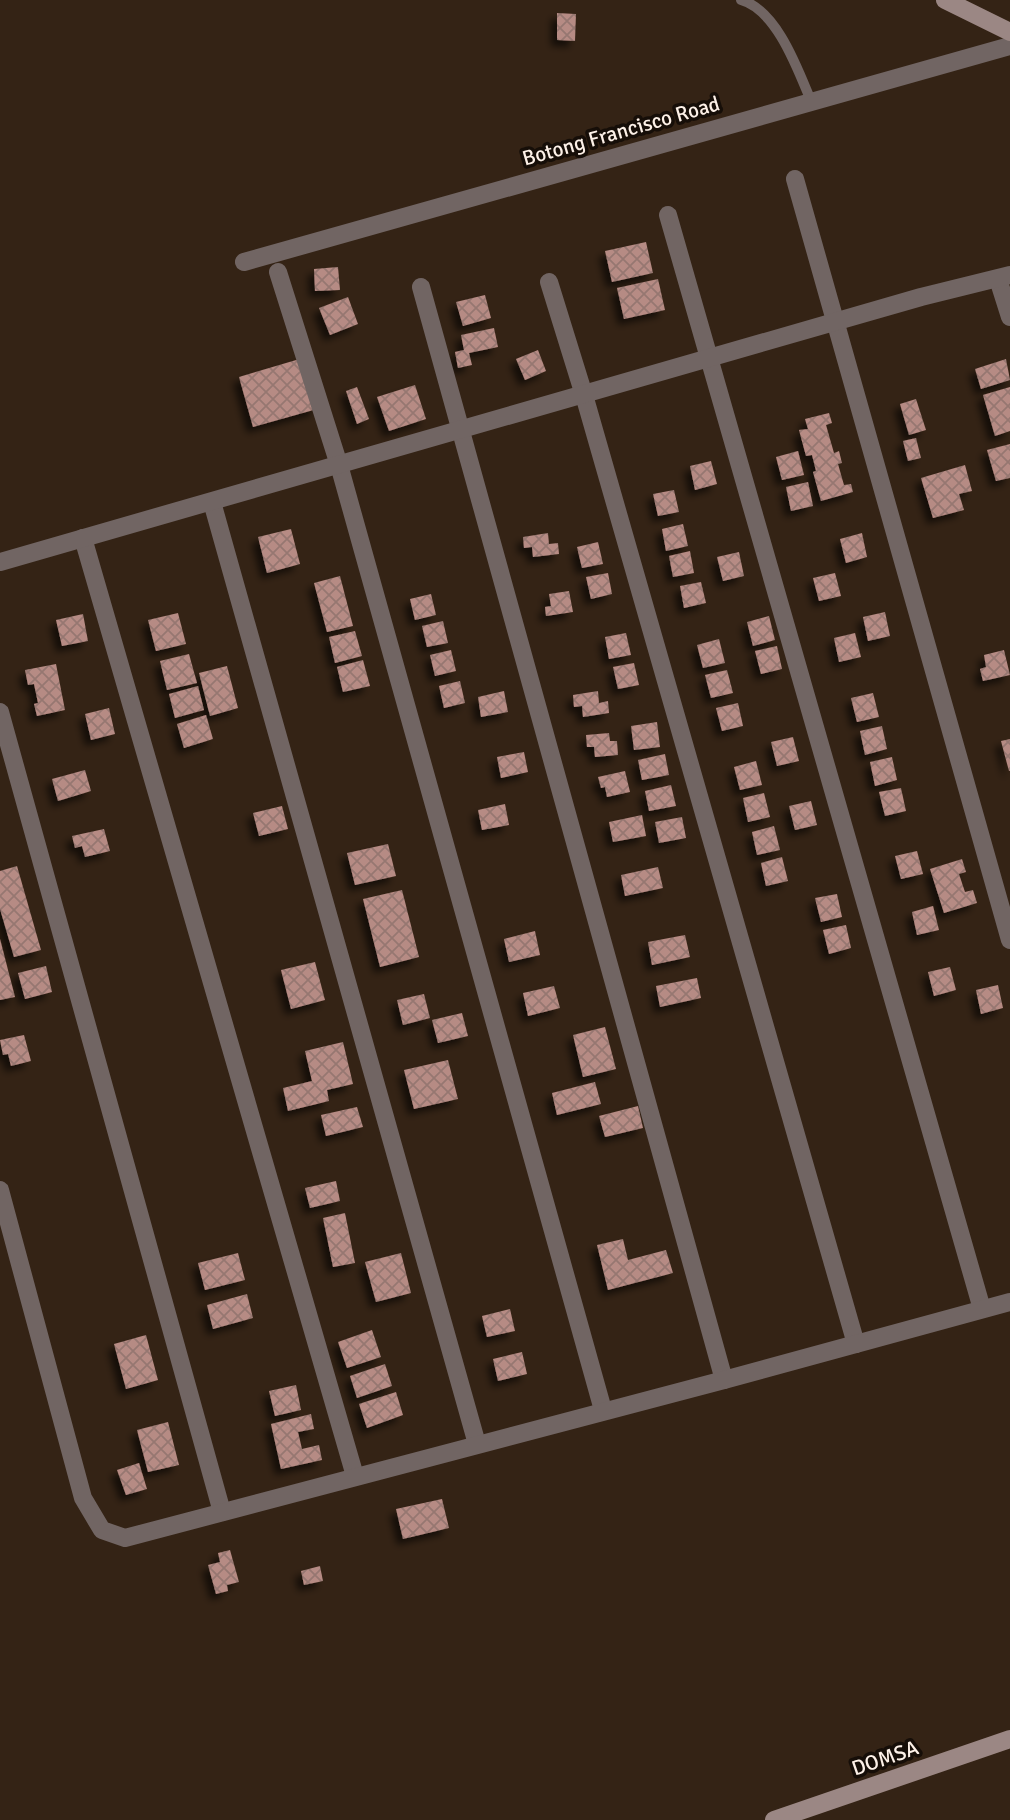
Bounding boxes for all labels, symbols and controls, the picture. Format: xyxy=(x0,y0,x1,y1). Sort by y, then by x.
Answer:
street label: Botong Francisco Road xyxy=(519,90,723,172)
street label: DOMSA xyxy=(848,1734,922,1782)

